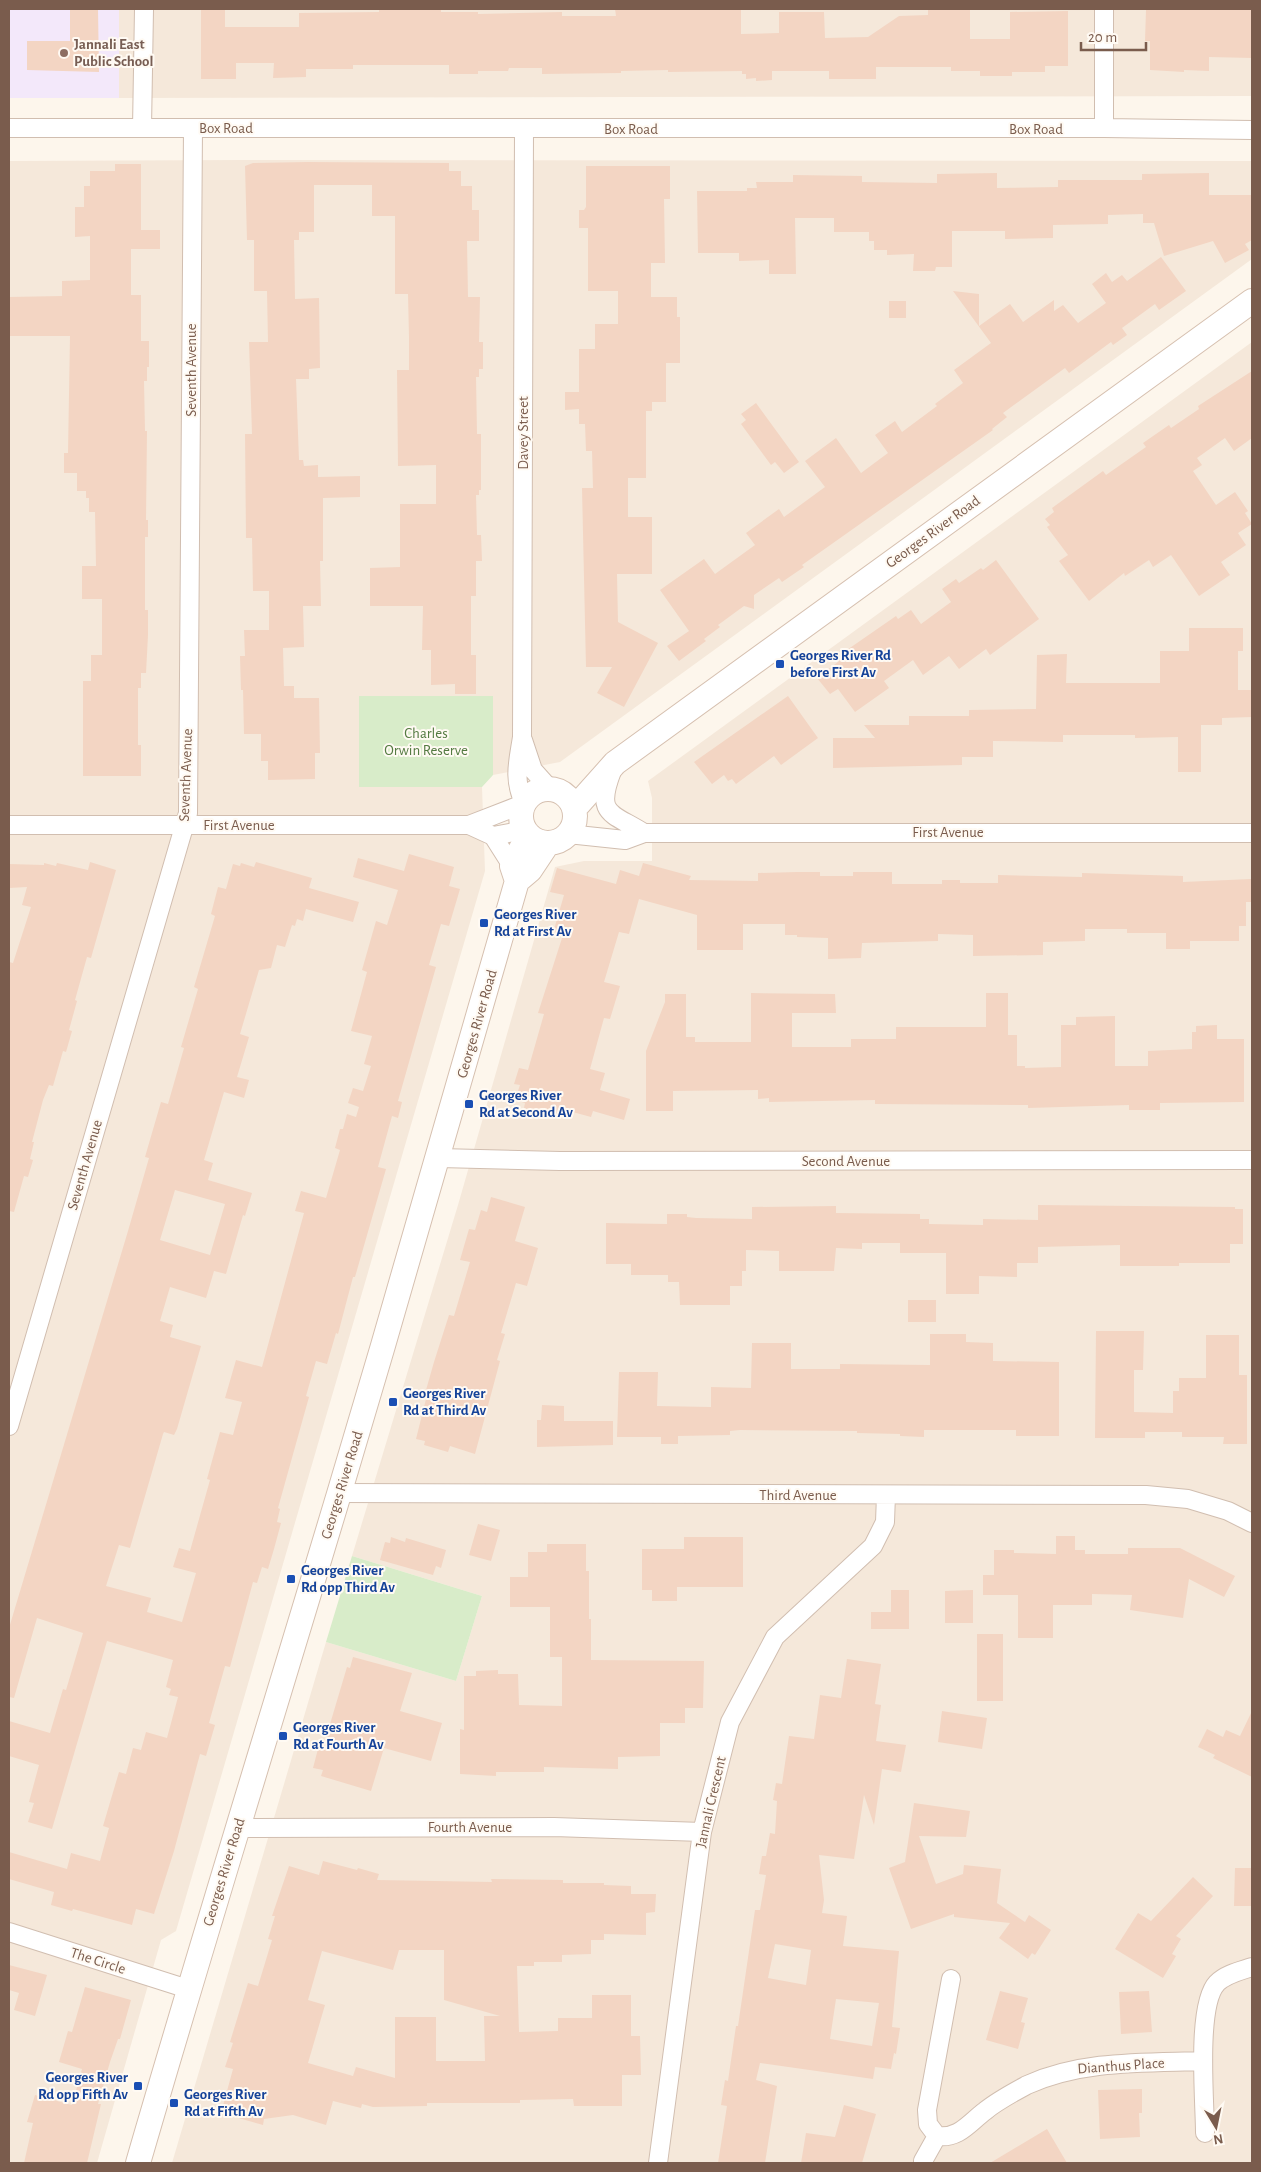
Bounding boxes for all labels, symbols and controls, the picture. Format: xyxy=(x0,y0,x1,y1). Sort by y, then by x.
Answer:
scale bar xyxy=(1081,20,1146,52)
text: 20 m xyxy=(1088,30,1117,45)
place label: Jannali East Public School xyxy=(74,37,153,69)
marker: Jannali East Public School xyxy=(58,47,70,59)
street label: Box Road xyxy=(199,121,253,136)
street label: Box Road xyxy=(604,122,658,137)
street label: Box Road xyxy=(1009,122,1063,137)
street label: Seventh Avenue xyxy=(184,323,199,417)
street label: Davey Street xyxy=(516,396,531,470)
street label: Georges River Road xyxy=(883,493,983,571)
place label: Georges River Rd before First Av xyxy=(790,648,891,680)
marker: Georges River Rd before First Av xyxy=(774,658,786,670)
park label: Charles Orwin Reserve xyxy=(384,726,468,758)
street label: Seventh Avenue xyxy=(177,728,195,822)
street label: First Avenue xyxy=(203,818,275,833)
street label: First Avenue xyxy=(912,825,984,840)
place label: Georges River Rd at First Av xyxy=(494,907,577,939)
marker: Georges River Rd at First Av xyxy=(478,917,490,929)
street label: Georges River Road xyxy=(454,968,500,1080)
place label: Georges River Rd at Second Av xyxy=(479,1088,573,1120)
marker: Georges River Rd at Second Av xyxy=(463,1098,475,1110)
street label: Seventh Avenue xyxy=(65,1118,105,1212)
street label: Second Avenue xyxy=(802,1154,890,1169)
place label: Georges River Rd at Third Av xyxy=(403,1386,487,1418)
marker: Georges River Rd at Third Av xyxy=(387,1396,399,1408)
street label: Georges River Road xyxy=(318,1429,366,1541)
street label: Third Avenue xyxy=(759,1488,837,1503)
place label: Georges River Rd opp Third Av xyxy=(301,1563,395,1595)
marker: Georges River Rd opp Third Av xyxy=(285,1573,297,1585)
place label: Georges River Rd at Fourth Av xyxy=(293,1720,384,1752)
marker: Georges River Rd at Fourth Av xyxy=(277,1730,289,1742)
street label: Jannali Crescent xyxy=(693,1755,729,1849)
street label: Georges River Road xyxy=(200,1816,248,1928)
street label: Fourth Avenue xyxy=(428,1820,512,1835)
street label: The Circle xyxy=(69,1945,128,1977)
street label: Dianthus Place xyxy=(1077,2055,1165,2077)
place label: Georges River Rd opp Fifth Av xyxy=(38,2070,129,2102)
marker: Georges River Rd opp Fifth Av xyxy=(132,2080,144,2092)
place label: Georges River Rd at Fifth Av xyxy=(184,2087,267,2119)
marker: Georges River Rd at Fifth Av xyxy=(168,2097,180,2109)
north arrow xyxy=(1191,2102,1241,2152)
text: N xyxy=(1212,2131,1224,2147)

